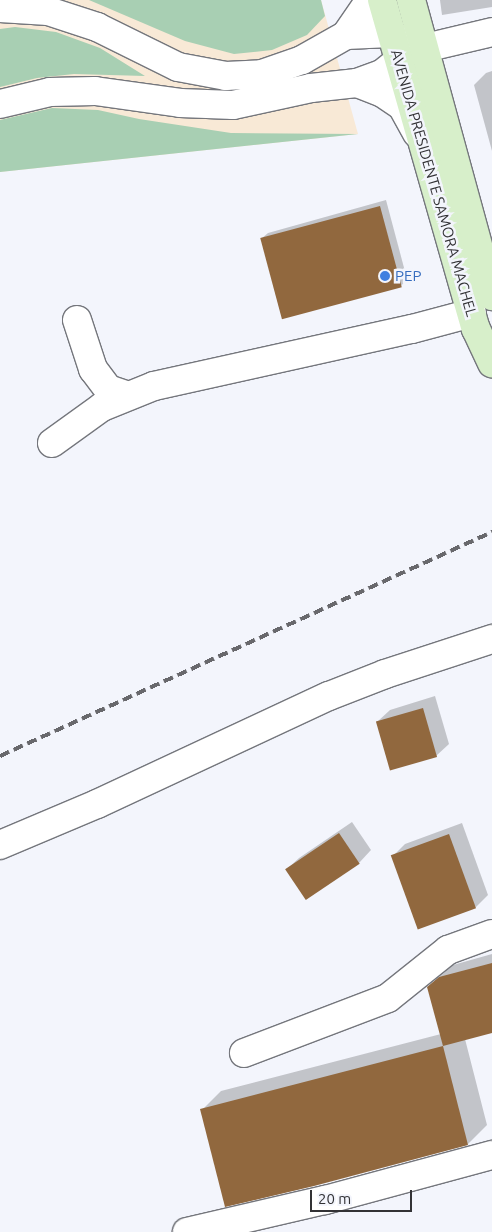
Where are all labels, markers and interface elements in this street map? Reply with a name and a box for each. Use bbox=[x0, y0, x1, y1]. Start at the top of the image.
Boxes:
street label: AVENIDA PRESIDENTE SAMORA MACHEL bbox=[387, 47, 481, 319]
place label: PEP bbox=[395, 267, 421, 285]
marker: PEP bbox=[379, 270, 391, 282]
scale bar bbox=[312, 1180, 414, 1212]
text: 20 m bbox=[318, 1190, 351, 1207]

